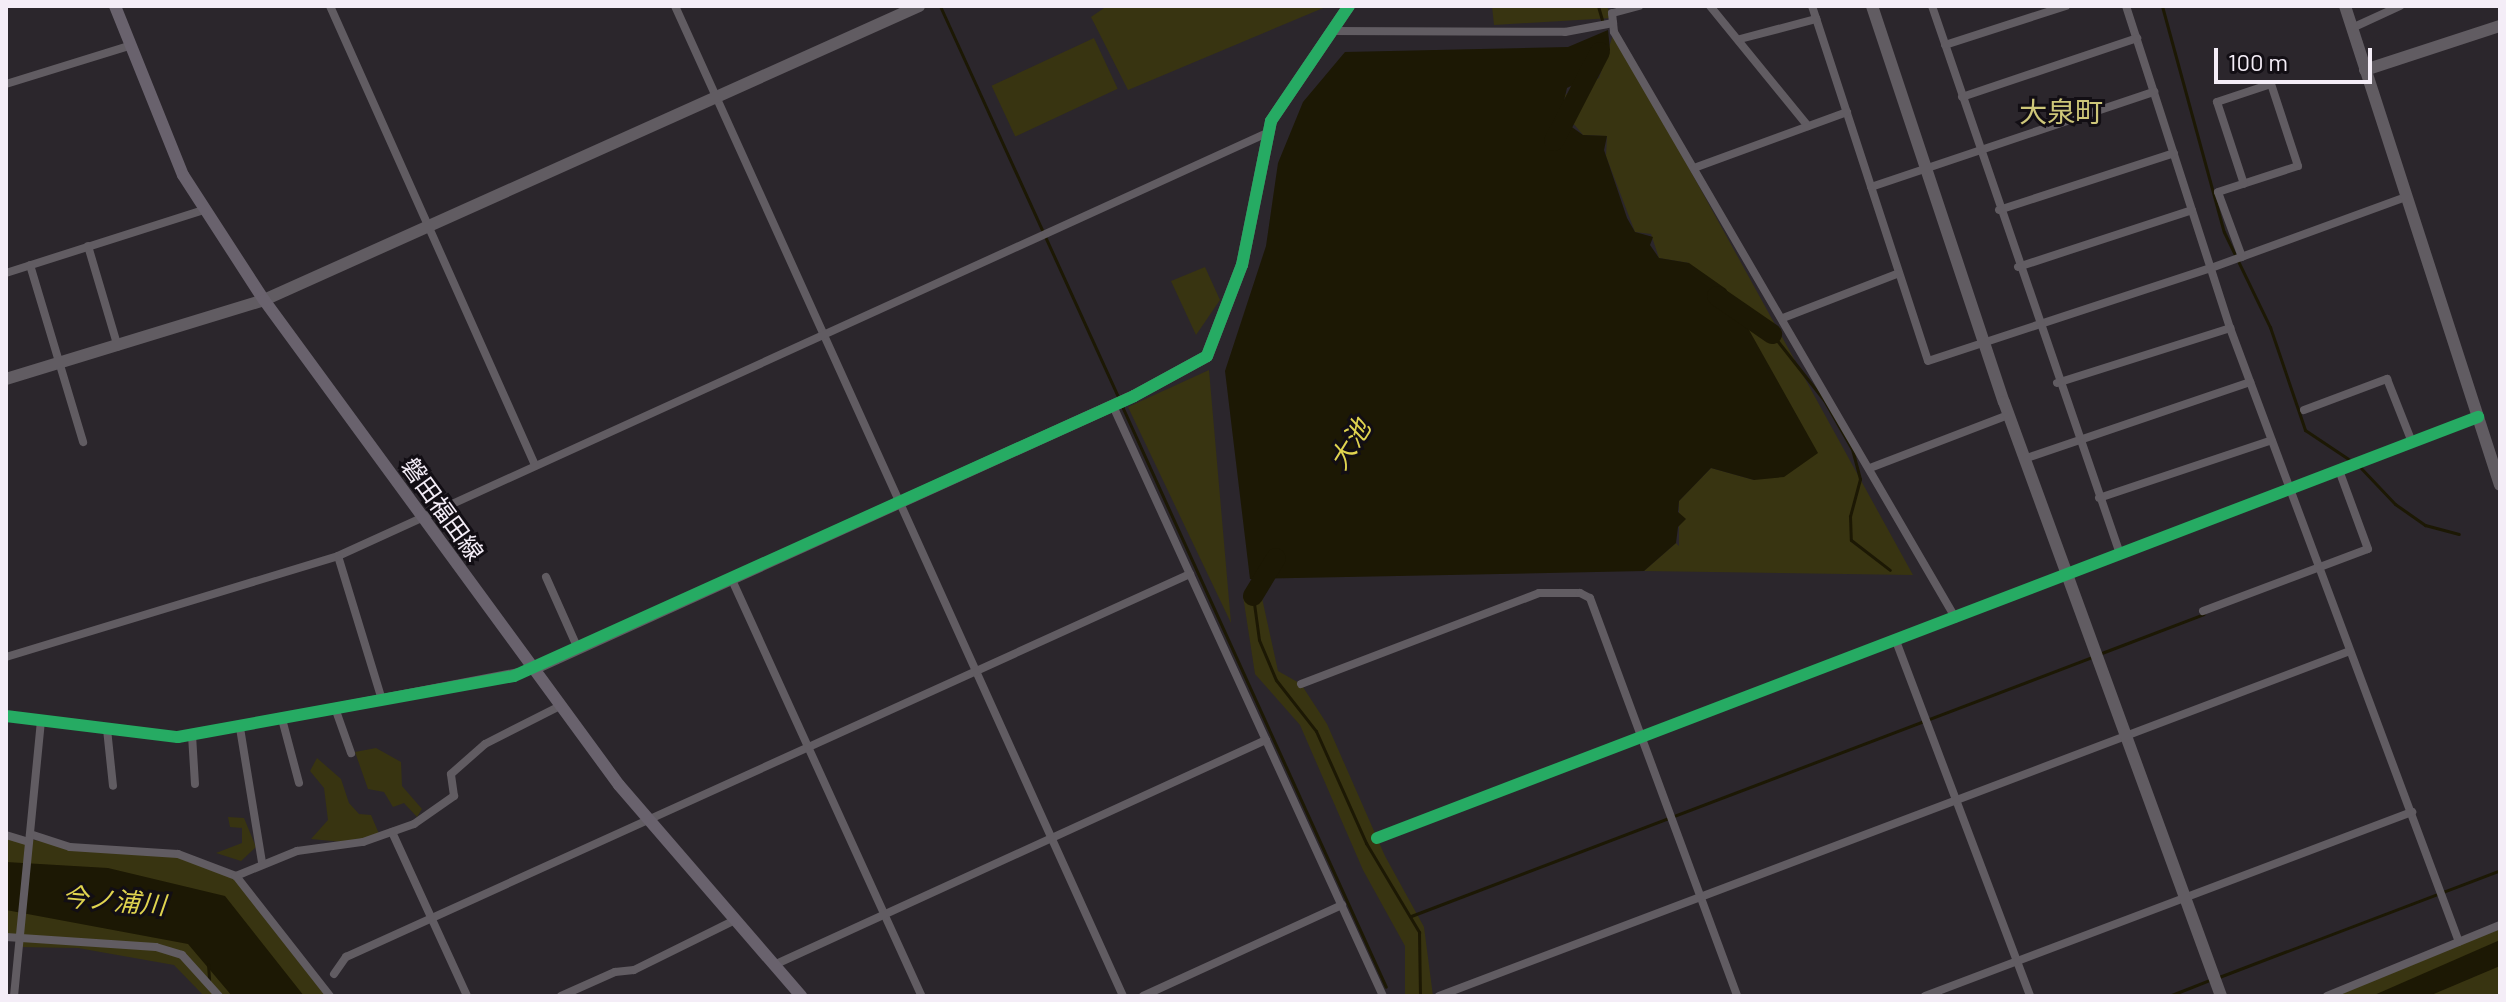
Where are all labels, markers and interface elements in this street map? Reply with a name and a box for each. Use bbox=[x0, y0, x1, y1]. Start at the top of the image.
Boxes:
scale bar bbox=[2218, 32, 2376, 82]
text: 100 m bbox=[2228, 47, 2288, 76]
district label: 大泉町 bbox=[2019, 94, 2103, 128]
water label: 大池 bbox=[1322, 414, 1376, 474]
street label: 磐田福田線 bbox=[396, 452, 490, 566]
water label: 今ノ浦川 bbox=[61, 880, 167, 920]

